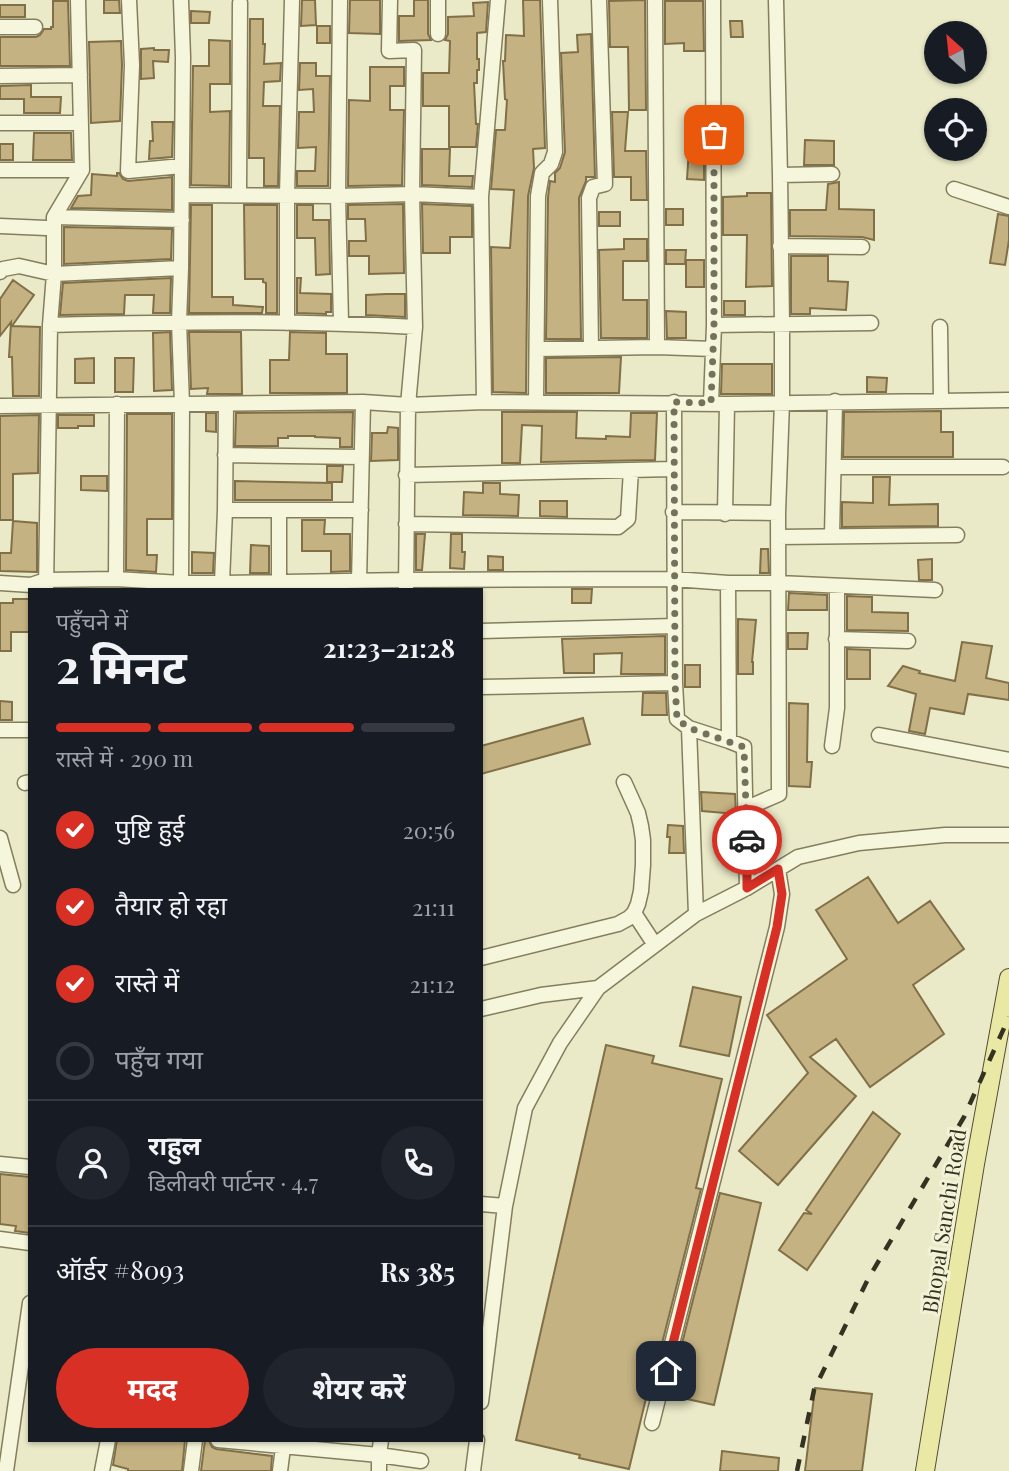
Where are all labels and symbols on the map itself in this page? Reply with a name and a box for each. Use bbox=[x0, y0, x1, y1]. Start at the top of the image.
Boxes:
north arrow bbox=[924, 21, 987, 84]
pin bbox=[684, 105, 744, 165]
courier bbox=[712, 805, 782, 875]
street label: Bhopal Sanchi Road bbox=[915, 1127, 971, 1315]
pin bbox=[636, 1341, 696, 1401]

